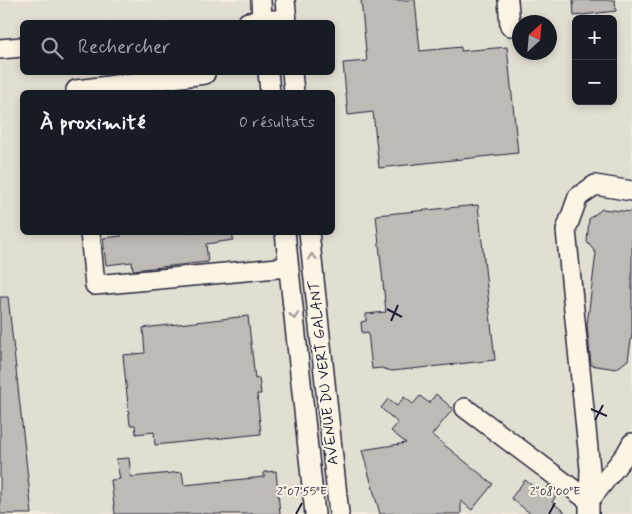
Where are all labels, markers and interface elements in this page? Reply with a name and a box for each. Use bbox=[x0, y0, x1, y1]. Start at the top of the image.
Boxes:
north arrow bbox=[512, 15, 557, 60]
map controls bbox=[572, 15, 617, 105]
button: + bbox=[572, 15, 617, 60]
search box bbox=[20, 20, 335, 75]
icon: search bbox=[38, 34, 66, 62]
text: Rechercher bbox=[78, 35, 170, 60]
button: − bbox=[572, 60, 617, 105]
text: À proximité bbox=[40, 109, 146, 137]
text: 0 résultats bbox=[239, 112, 315, 133]
one-way arrow bbox=[307, 252, 318, 260]
street label: AVENUE DU VERT GALANT bbox=[304, 279, 344, 466]
one-way arrow bbox=[288, 312, 299, 320]
text: 2°07'55"E bbox=[277, 484, 327, 500]
text: 2°08'00"E bbox=[530, 484, 580, 500]

